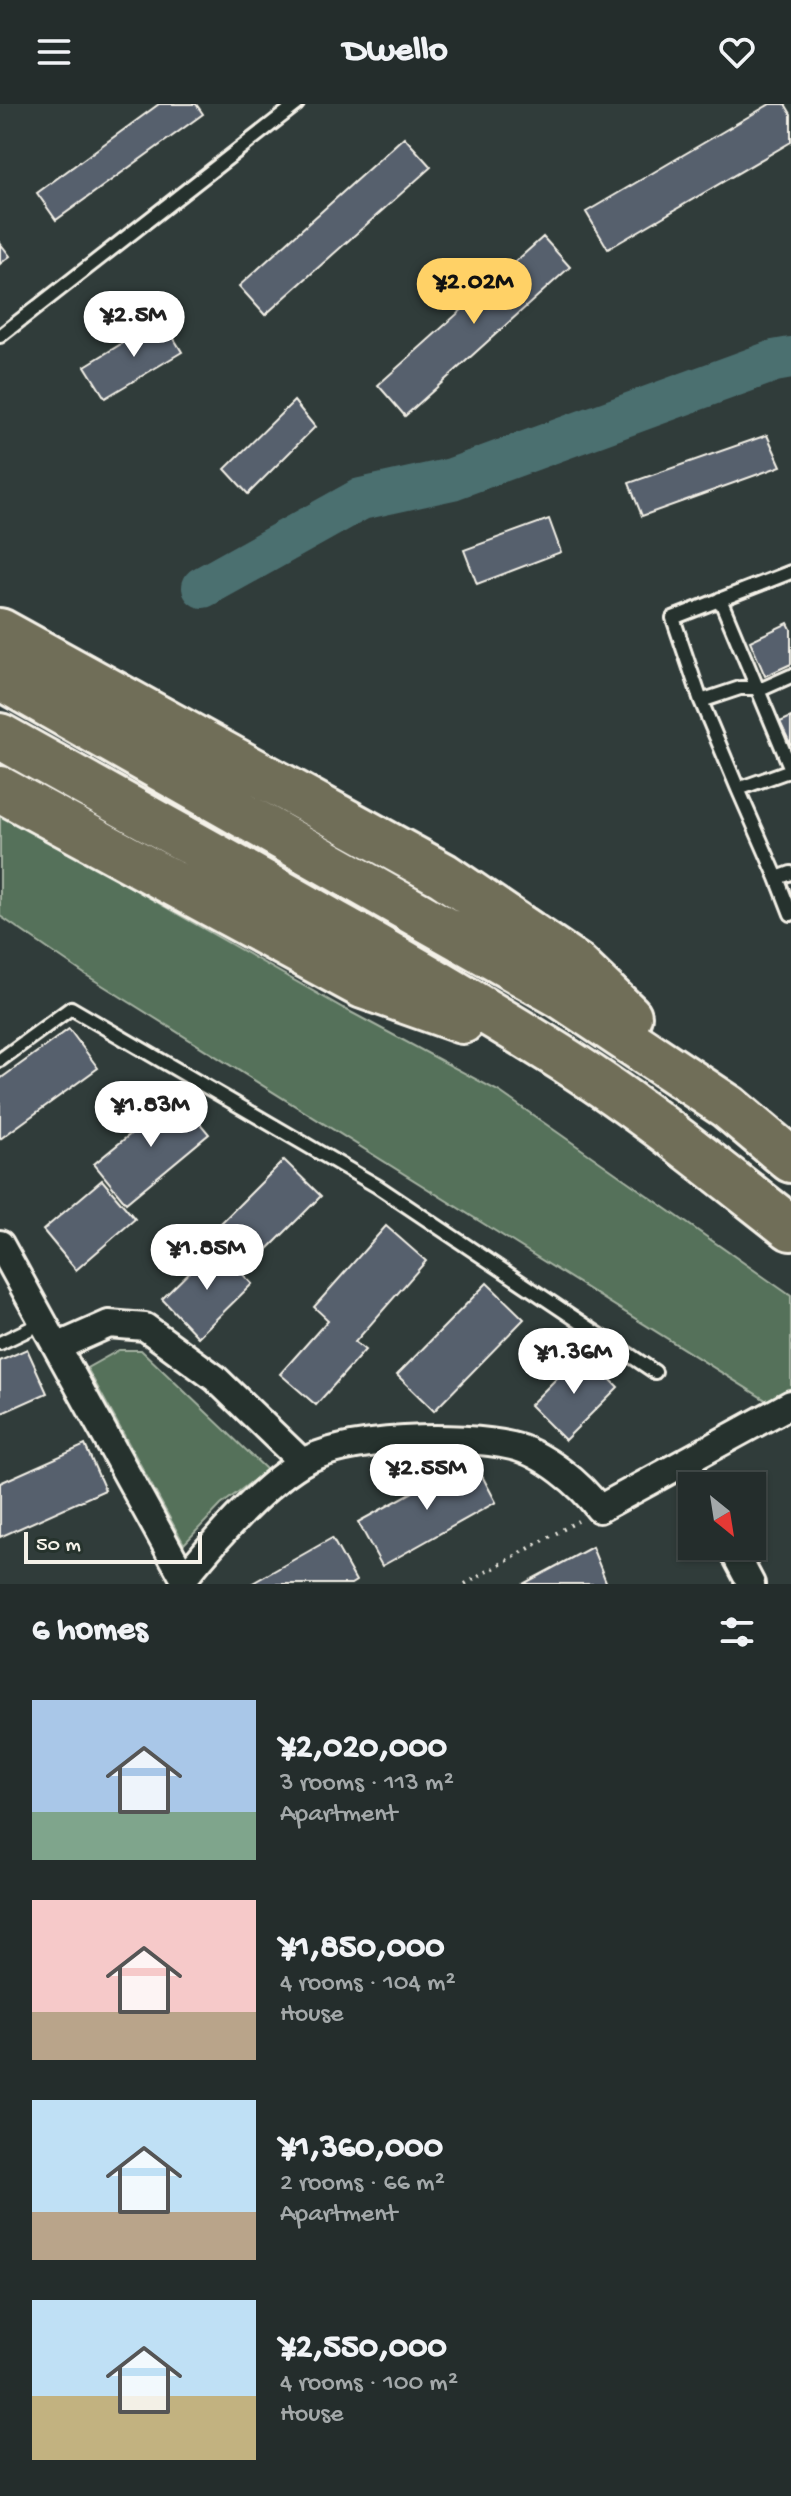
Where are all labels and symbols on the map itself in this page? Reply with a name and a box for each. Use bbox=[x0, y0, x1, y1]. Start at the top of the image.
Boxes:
pin: ¥2.02M bbox=[409, 258, 539, 326]
pin: ¥2.5M bbox=[78, 291, 190, 359]
pin: ¥1.83M bbox=[86, 1081, 216, 1149]
pin: ¥1.85M bbox=[142, 1224, 272, 1292]
pin: ¥1.36M bbox=[509, 1328, 639, 1396]
pin: ¥2.55M bbox=[362, 1444, 492, 1512]
north arrow bbox=[678, 1472, 766, 1560]
scale bar bbox=[24, 1528, 202, 1564]

